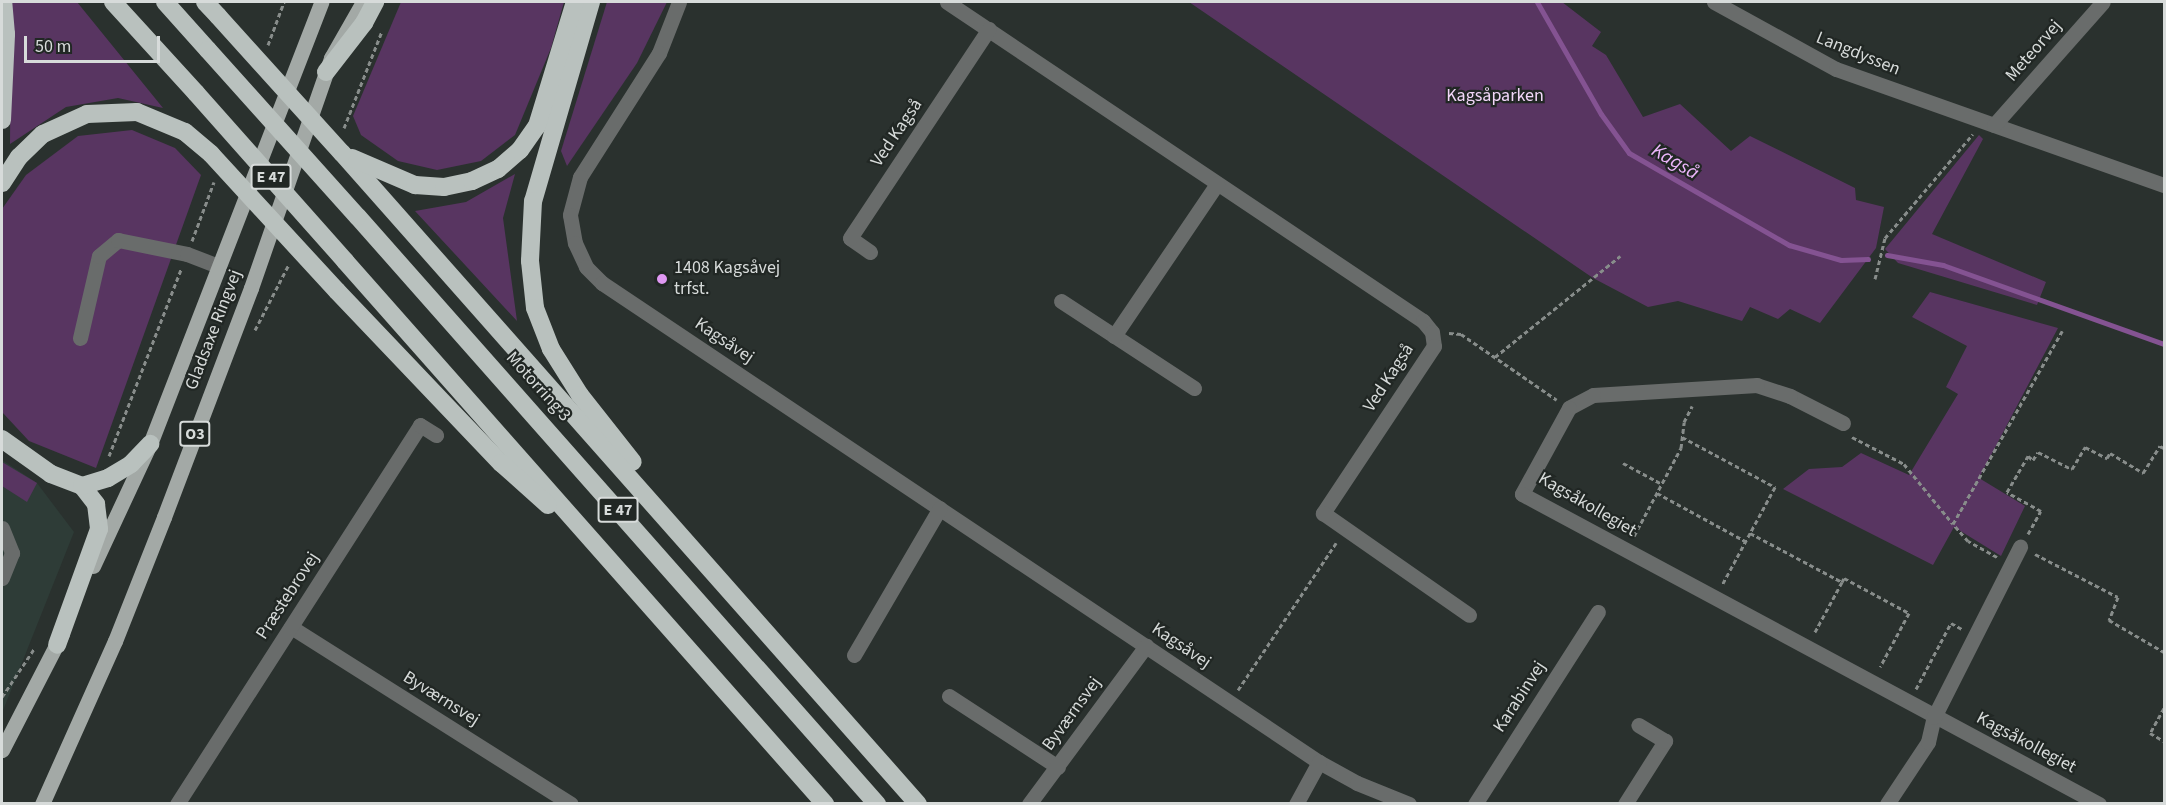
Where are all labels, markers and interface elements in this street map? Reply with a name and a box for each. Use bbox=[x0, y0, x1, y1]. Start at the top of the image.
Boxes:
street label: Meteorvej bbox=[2001, 16, 2067, 86]
scale bar bbox=[27, 24, 164, 62]
street label: Langdyssen bbox=[1813, 27, 1903, 81]
text: 50 m bbox=[35, 34, 71, 59]
park label: Kagsåparken bbox=[1446, 85, 1544, 107]
street label: Ved Kagså bbox=[867, 95, 927, 171]
water label: Kagså bbox=[1647, 139, 1703, 185]
road number: E 47 bbox=[250, 164, 292, 190]
place label: 1408 Kagsåvej trfst. bbox=[674, 258, 780, 300]
street label: Gladsaxe Ringvej bbox=[181, 267, 247, 393]
marker: 1408 Kagsåvej trfst. bbox=[655, 272, 669, 286]
street label: Kagsåvej bbox=[690, 313, 758, 369]
street label: Ved Kagså bbox=[1359, 340, 1419, 416]
street label: Motorring 3 bbox=[501, 348, 575, 426]
road number: O3 bbox=[178, 421, 212, 447]
street label: Kagsåkollegiet bbox=[1534, 468, 1640, 542]
road number: E 47 bbox=[597, 497, 639, 523]
street label: Præstebrovej bbox=[252, 548, 324, 644]
street label: Kagsåvej bbox=[1147, 618, 1215, 674]
street label: Karabinvej bbox=[1489, 657, 1551, 737]
street label: Byværnsvej bbox=[399, 667, 483, 731]
street label: Byværnsvej bbox=[1038, 673, 1106, 755]
street label: Kagsåkollegiet bbox=[1972, 708, 2080, 778]

